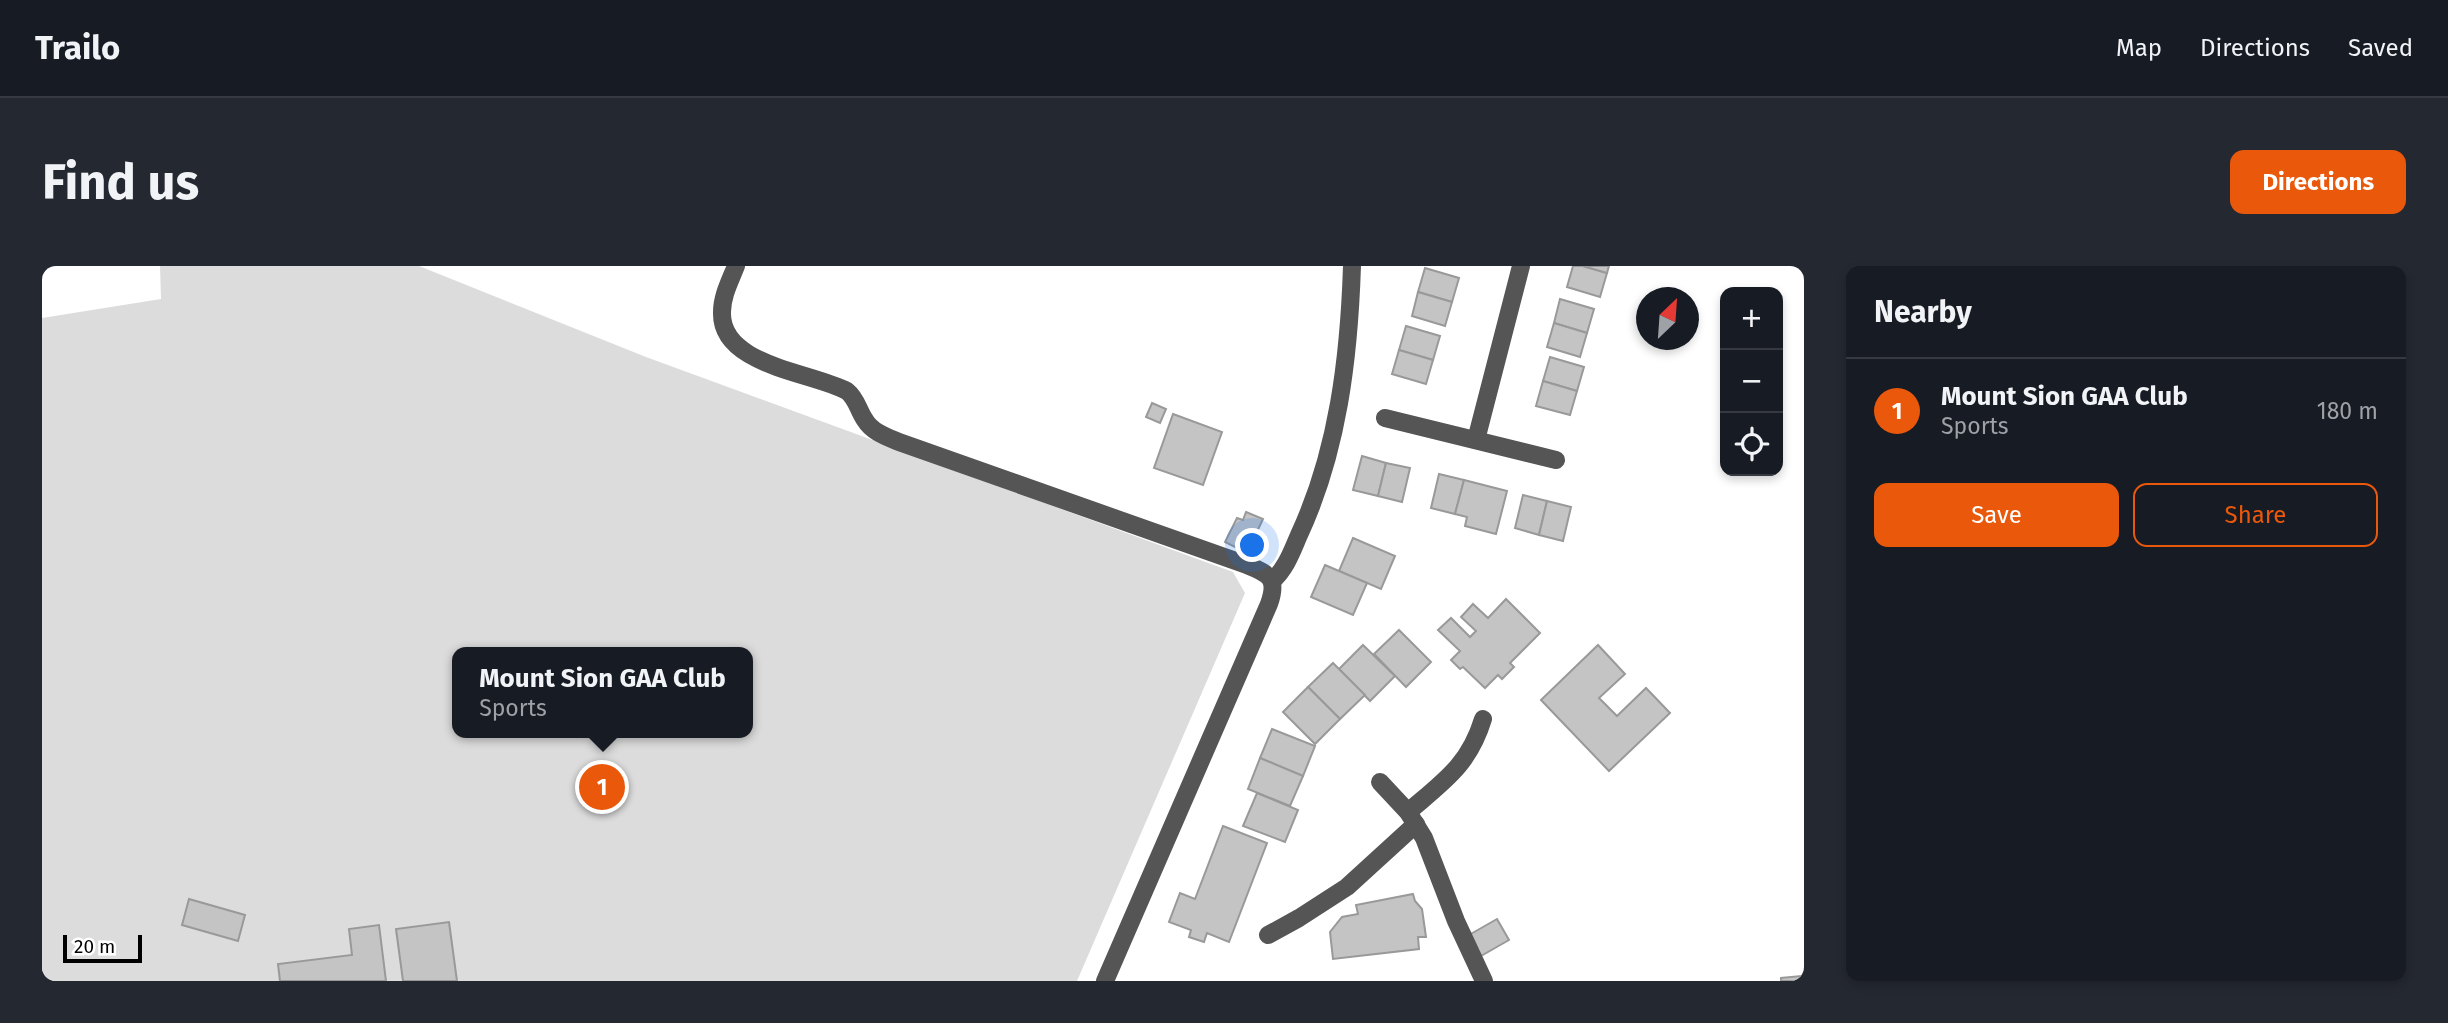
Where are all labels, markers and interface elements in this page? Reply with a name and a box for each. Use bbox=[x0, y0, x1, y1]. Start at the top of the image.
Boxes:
text: Trailo bbox=[35, 28, 120, 68]
text: Map bbox=[2116, 34, 2162, 62]
text: Directions bbox=[2200, 34, 2310, 62]
text: Saved bbox=[2348, 34, 2413, 62]
button: Directions bbox=[2230, 150, 2406, 214]
text: Find us bbox=[42, 153, 199, 212]
north arrow bbox=[1636, 287, 1699, 350]
map controls bbox=[1720, 287, 1783, 476]
button: + bbox=[1720, 287, 1783, 350]
text: Nearby bbox=[1874, 294, 1972, 330]
button: − bbox=[1720, 350, 1783, 413]
text: Mount Sion GAA Club bbox=[1941, 381, 2188, 412]
text: 1 bbox=[1892, 397, 1902, 425]
text: 180 m bbox=[2317, 397, 2378, 425]
text: Sports bbox=[1941, 412, 2009, 440]
button: locate bbox=[1720, 413, 1783, 476]
button: Save bbox=[1874, 483, 2119, 547]
button: Share bbox=[2133, 483, 2378, 547]
your location bbox=[1235, 528, 1269, 562]
popup bbox=[452, 647, 753, 738]
text: Mount Sion GAA Club bbox=[479, 663, 726, 694]
text: Sports bbox=[479, 694, 547, 722]
pin: 1 bbox=[579, 761, 625, 813]
scale bar bbox=[63, 932, 142, 964]
text: 20 m bbox=[74, 935, 115, 958]

